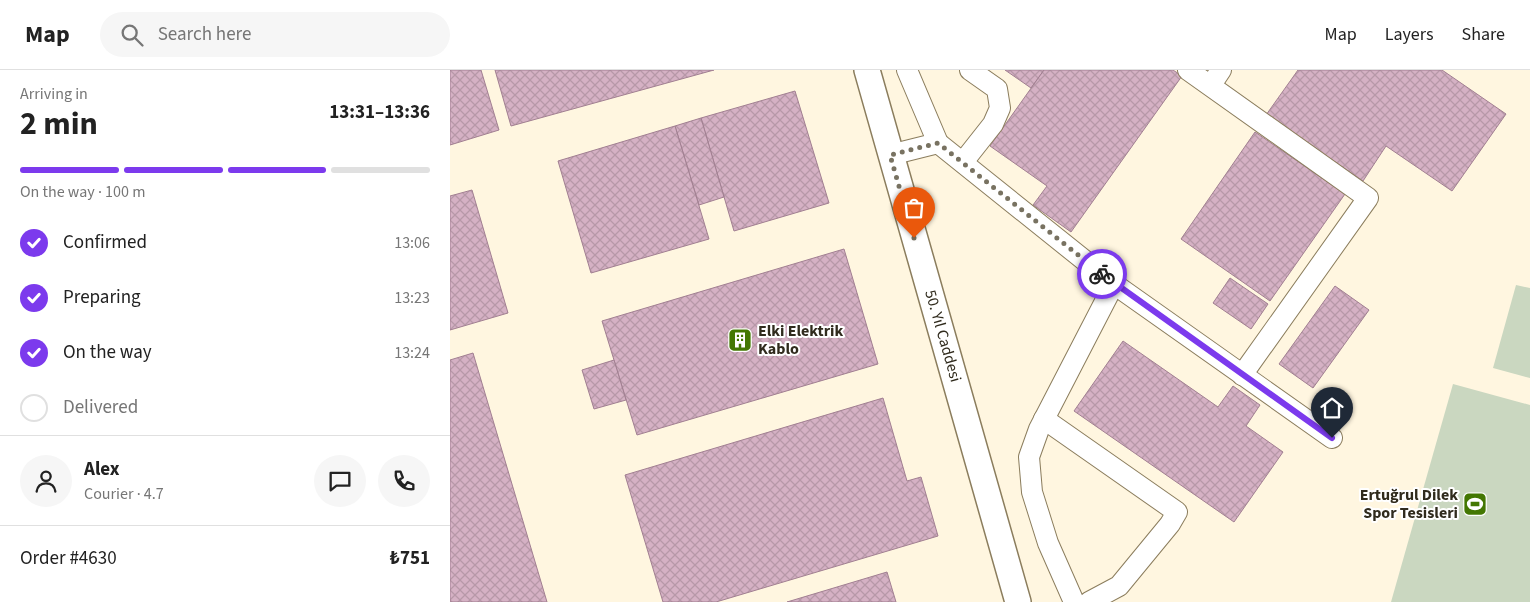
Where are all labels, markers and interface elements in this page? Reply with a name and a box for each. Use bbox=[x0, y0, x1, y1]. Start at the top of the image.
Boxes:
search box bbox=[100, 12, 450, 57]
text: Map bbox=[25, 17, 70, 52]
icon: search bbox=[118, 21, 146, 49]
text: Search here bbox=[158, 21, 251, 48]
text: Map bbox=[1325, 22, 1357, 47]
text: Layers bbox=[1385, 22, 1434, 47]
text: Share bbox=[1462, 22, 1505, 47]
text: Arriving in bbox=[20, 83, 88, 105]
text: 13:31–13:36 bbox=[329, 99, 430, 126]
text: 2 min bbox=[20, 101, 98, 147]
text: On the way · 100 m bbox=[20, 181, 145, 203]
pin bbox=[893, 187, 935, 238]
icon: bag bbox=[900, 194, 928, 222]
icon: check bbox=[20, 229, 48, 257]
text: Confirmed bbox=[63, 229, 147, 256]
text: 13:06 bbox=[394, 232, 430, 254]
courier bbox=[1077, 249, 1127, 299]
icon: bike bbox=[1088, 260, 1116, 288]
icon: check bbox=[20, 284, 48, 312]
text: Preparing bbox=[63, 284, 141, 311]
text: 13:23 bbox=[394, 287, 430, 309]
street label: 50. Yıl Caddesi bbox=[919, 287, 967, 385]
place label: Elki Elektrik Kablo bbox=[758, 320, 843, 360]
building icon: Elki Elektrik Kablo bbox=[727, 327, 753, 353]
icon: check bbox=[20, 339, 48, 367]
text: On the way bbox=[63, 339, 152, 366]
text: 13:24 bbox=[394, 342, 430, 364]
pin bbox=[1311, 387, 1353, 438]
text: Delivered bbox=[63, 394, 138, 421]
icon: home bbox=[1318, 394, 1346, 422]
button: person bbox=[20, 455, 72, 507]
button: chat bbox=[314, 455, 366, 507]
button: phone bbox=[378, 455, 430, 507]
text: Alex bbox=[84, 456, 120, 483]
text: Courier · 4.7 bbox=[84, 483, 164, 505]
place label: Ertuğrul Dilek Spor Tesisleri bbox=[1360, 484, 1458, 524]
sports icon: Ertuğrul Dilek Spor Tesisleri bbox=[1462, 491, 1488, 517]
text: Order #4630 bbox=[20, 545, 117, 572]
text: ₺751 bbox=[390, 545, 430, 572]

